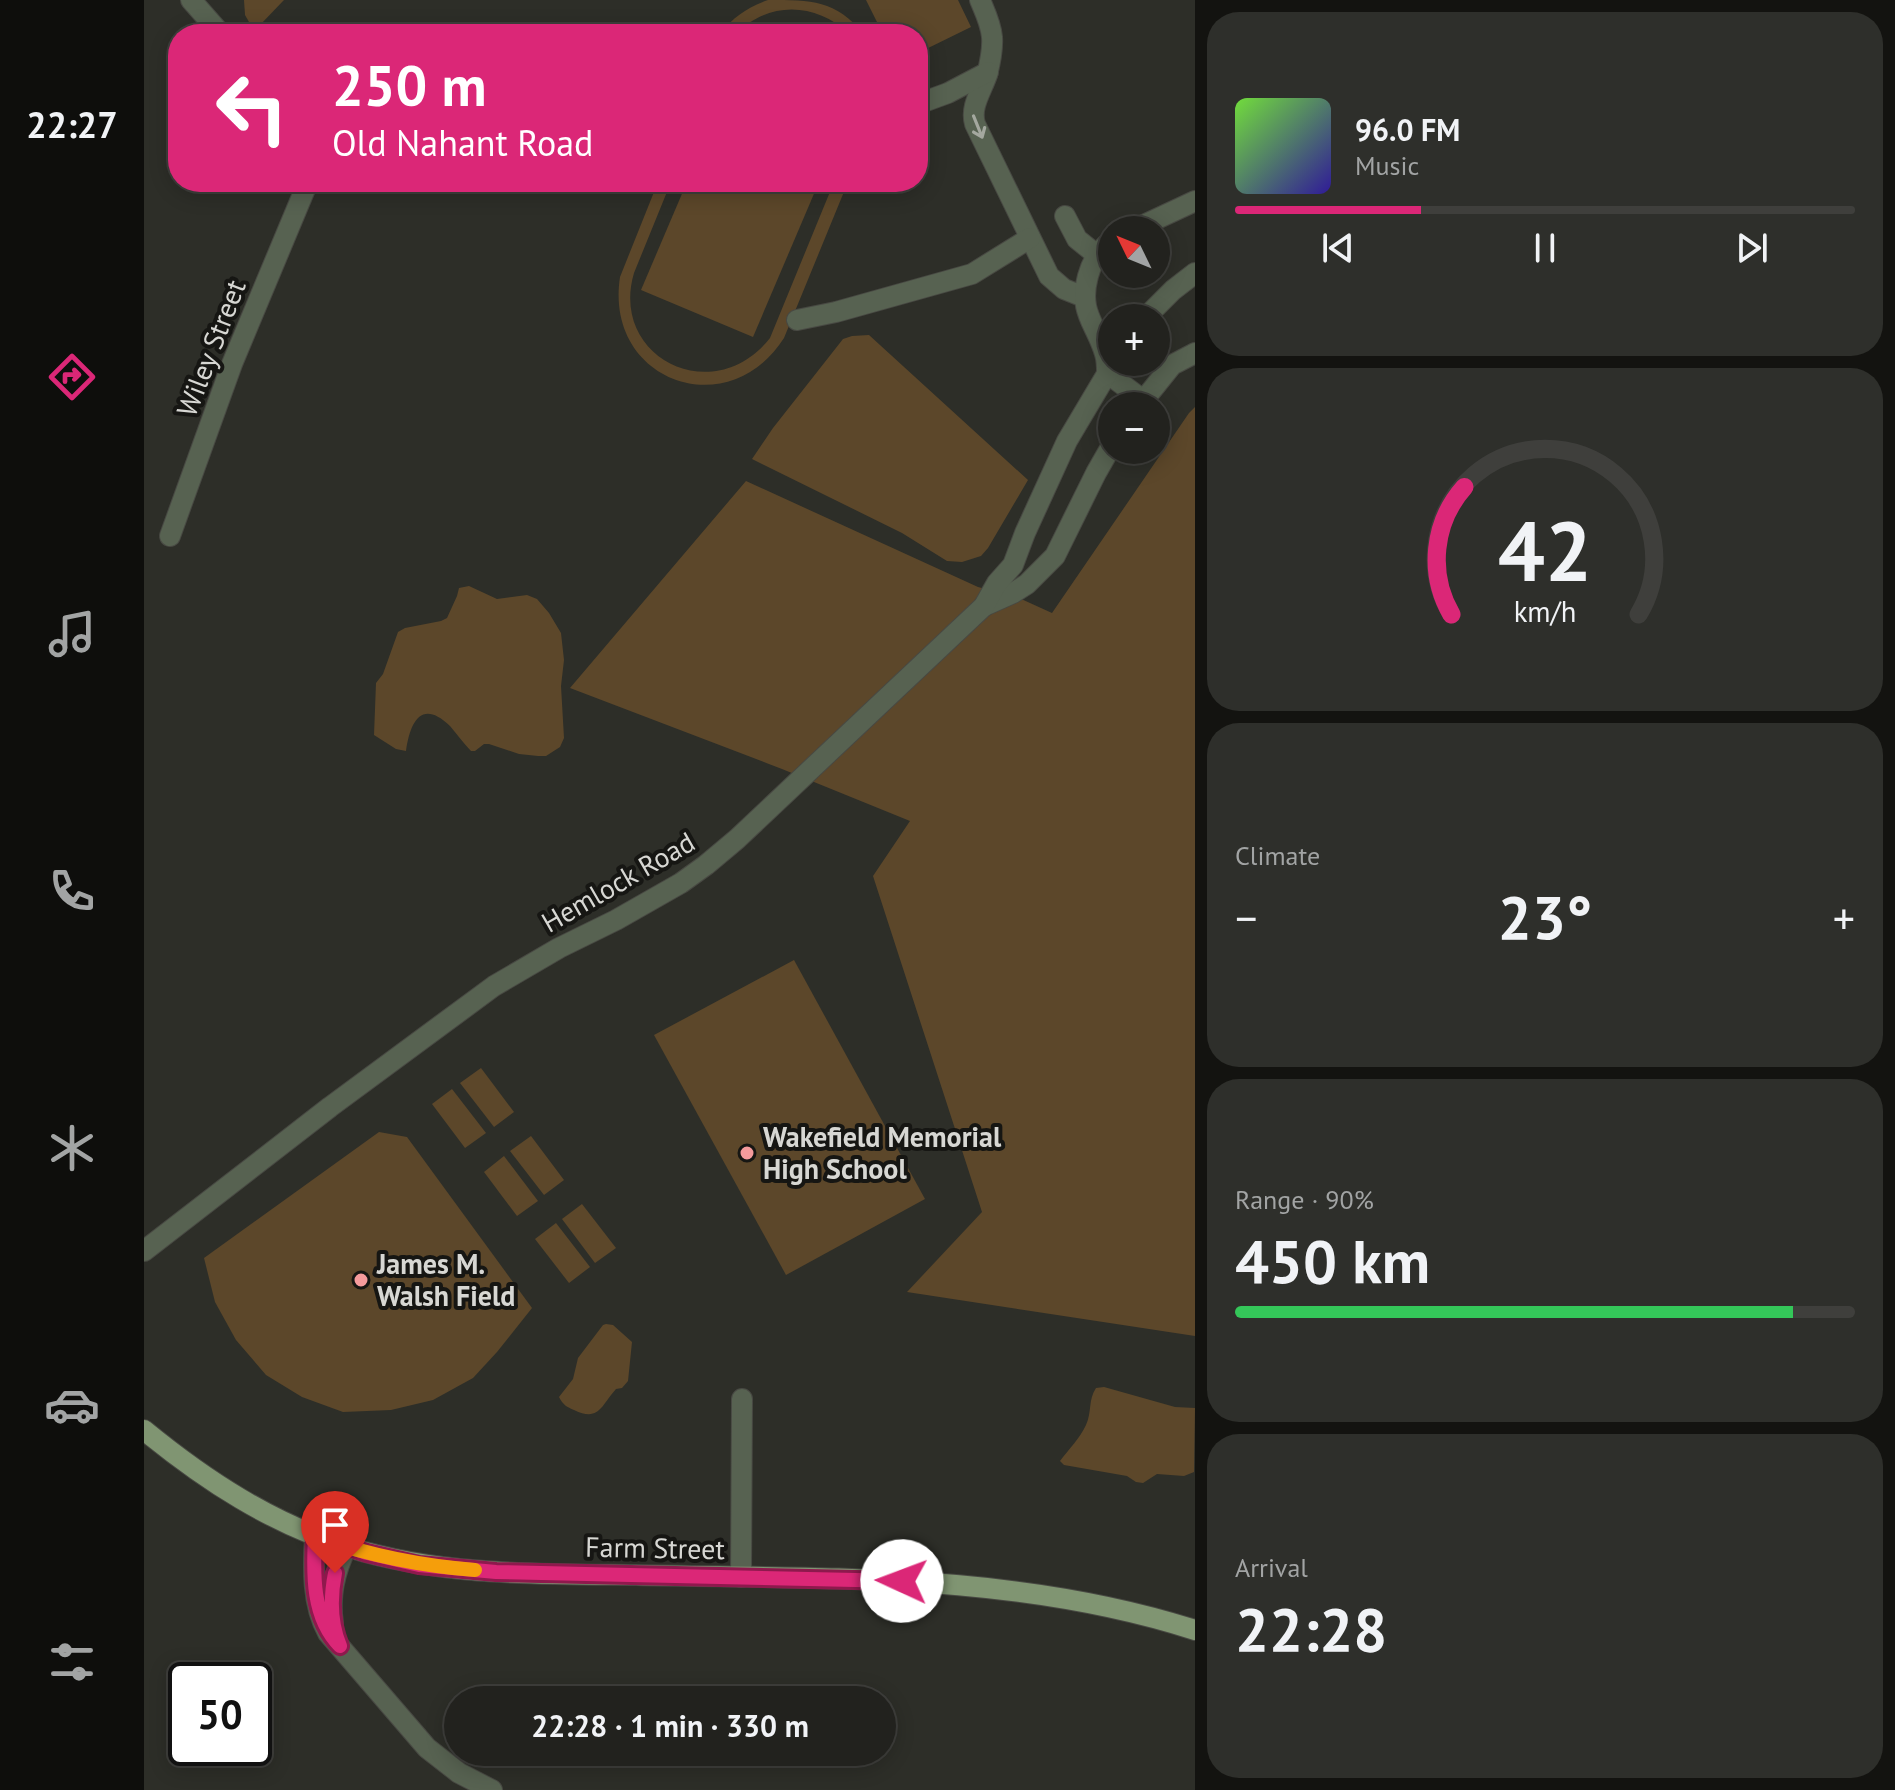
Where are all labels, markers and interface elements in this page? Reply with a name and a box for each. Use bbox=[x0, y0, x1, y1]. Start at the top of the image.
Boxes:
text: 250 m bbox=[332, 49, 487, 121]
icon: left bbox=[200, 56, 304, 160]
text: 22:27 bbox=[26, 101, 118, 148]
text: 96.0 FM bbox=[1355, 110, 1460, 149]
one-way arrow bbox=[972, 114, 986, 139]
text: Old Nahant Road bbox=[332, 119, 593, 166]
text: Music bbox=[1355, 149, 1419, 182]
north arrow bbox=[1098, 216, 1170, 288]
map controls bbox=[1098, 216, 1170, 464]
icon: previous bbox=[1316, 226, 1360, 270]
icon: pause bbox=[1523, 226, 1567, 270]
icon: next bbox=[1730, 226, 1774, 270]
street label: Wiley Street bbox=[168, 274, 254, 421]
button: + bbox=[1098, 304, 1170, 376]
icon: directions bbox=[44, 349, 100, 405]
button: − bbox=[1098, 392, 1170, 464]
text: 42 bbox=[1498, 496, 1592, 604]
text: km/h bbox=[1514, 594, 1576, 631]
icon: music bbox=[44, 606, 100, 662]
street label: Hemlock Road bbox=[534, 823, 701, 940]
text: Climate bbox=[1235, 839, 1320, 872]
icon: phone bbox=[44, 863, 100, 919]
text: 23° bbox=[1498, 878, 1592, 956]
text: − bbox=[1235, 889, 1257, 946]
text: + bbox=[1833, 889, 1855, 946]
place label: Wakefield Memorial High School bbox=[763, 1118, 1002, 1187]
icon: climate bbox=[44, 1120, 100, 1176]
marker: Wakefield Memorial High School bbox=[738, 1144, 756, 1162]
text: Range · 90% bbox=[1235, 1183, 1374, 1216]
text: 450 km bbox=[1235, 1222, 1430, 1300]
place label: James M. Walsh Field bbox=[376, 1245, 515, 1314]
marker: James M. Walsh Field bbox=[352, 1271, 370, 1289]
icon: car bbox=[44, 1377, 100, 1433]
pin bbox=[301, 1491, 369, 1573]
icon: arrive bbox=[313, 1503, 357, 1547]
street label: Farm Street bbox=[585, 1528, 726, 1567]
position arrow bbox=[860, 1539, 944, 1623]
text: Arrival bbox=[1235, 1551, 1308, 1584]
text: 22:28 bbox=[1235, 1590, 1387, 1668]
icon: filters bbox=[44, 1634, 100, 1690]
speed limit sign: 50 bbox=[168, 1662, 272, 1766]
text: 22:28 · 1 min · 330 m bbox=[531, 1706, 809, 1745]

